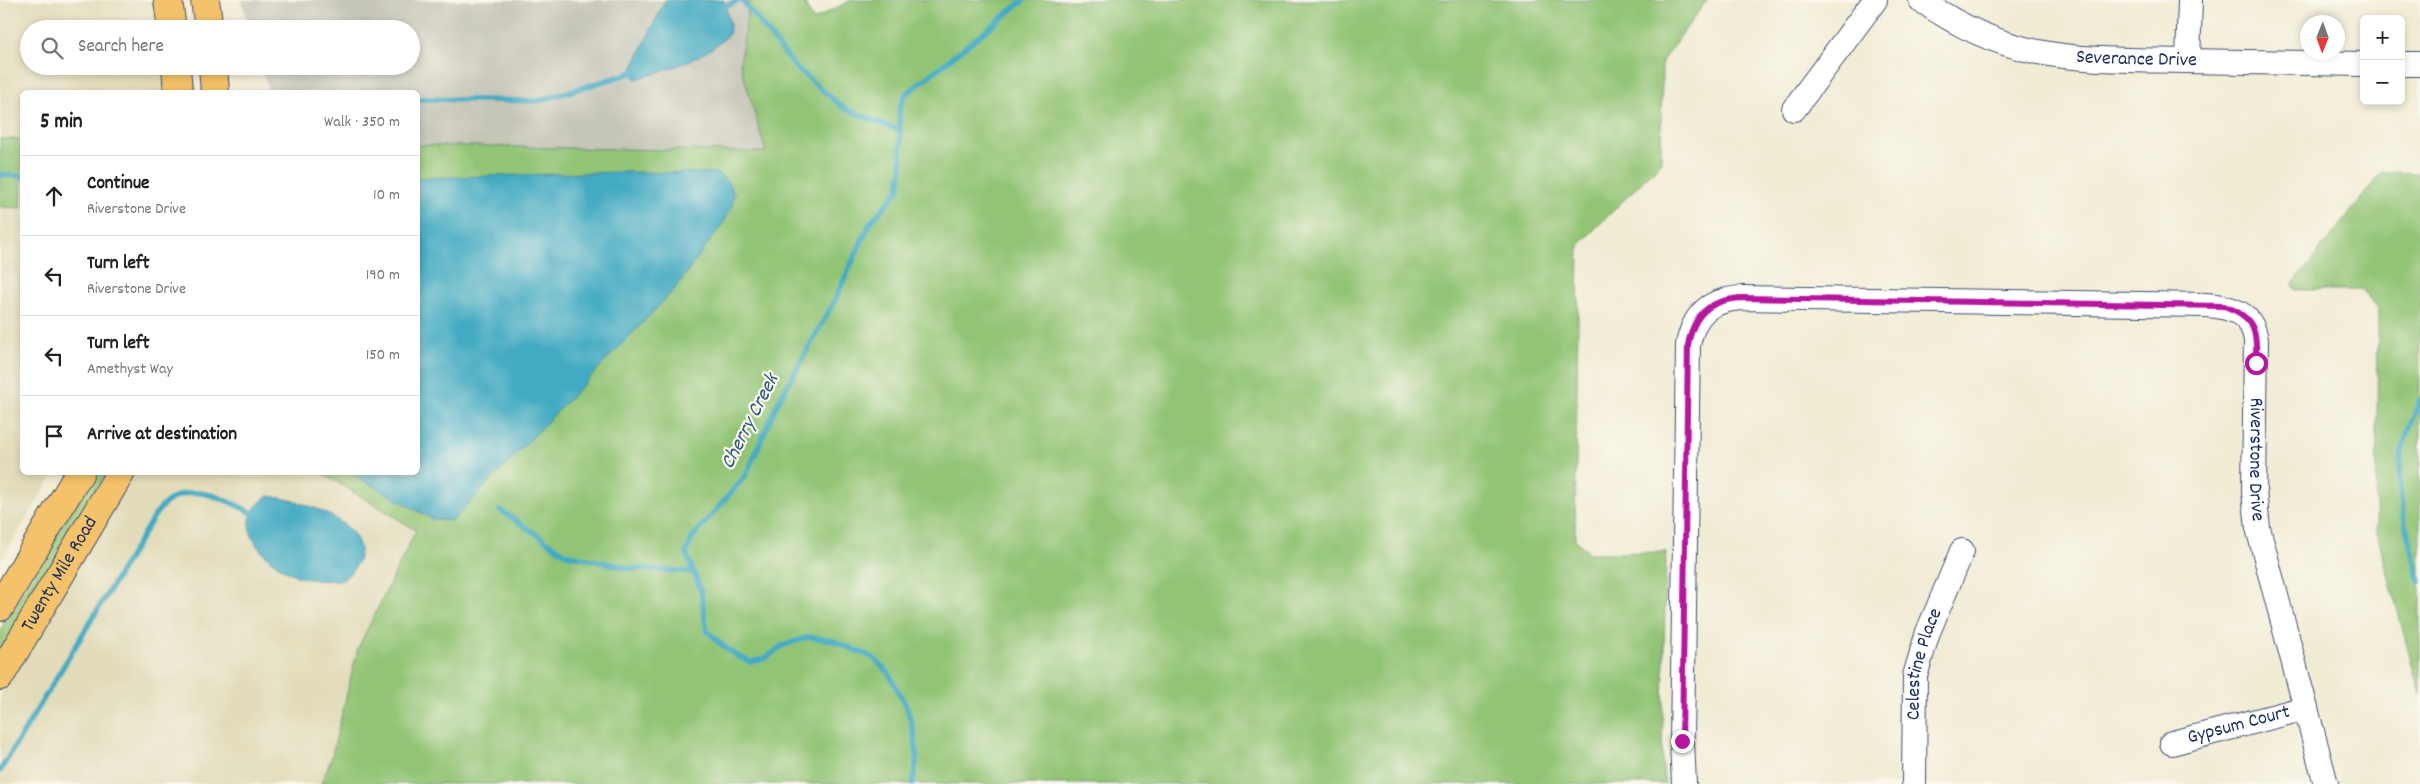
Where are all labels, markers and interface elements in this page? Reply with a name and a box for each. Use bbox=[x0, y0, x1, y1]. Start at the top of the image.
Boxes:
north arrow bbox=[2300, 15, 2345, 60]
map controls bbox=[2360, 15, 2405, 105]
button: + bbox=[2360, 15, 2405, 60]
search box bbox=[20, 20, 420, 75]
icon: search bbox=[38, 34, 66, 62]
text: Search here bbox=[78, 34, 164, 61]
street label: Severance Drive bbox=[2075, 43, 2197, 75]
button: − bbox=[2360, 60, 2405, 105]
text: 5 min bbox=[40, 108, 83, 138]
text: Walk · 350 m bbox=[324, 111, 400, 134]
text: Continue bbox=[87, 171, 149, 198]
icon: ahead bbox=[40, 182, 68, 210]
text: 10 m bbox=[373, 184, 400, 207]
text: Riverstone Drive bbox=[87, 198, 186, 221]
text: Turn left bbox=[87, 251, 150, 278]
icon: left bbox=[40, 262, 68, 290]
text: 190 m bbox=[366, 264, 400, 287]
text: Riverstone Drive bbox=[87, 278, 186, 301]
text: Turn left bbox=[87, 331, 150, 358]
icon: left bbox=[40, 342, 68, 370]
text: 150 m bbox=[366, 344, 400, 367]
route start bbox=[2245, 352, 2268, 375]
text: Amethyst Way bbox=[87, 358, 173, 381]
water label: Cherry Creek bbox=[714, 367, 789, 475]
street label: Riverstone Drive bbox=[2240, 397, 2271, 523]
icon: arrive bbox=[40, 422, 68, 450]
text: Arrive at destination bbox=[87, 422, 237, 449]
street label: Twenty Mile Road bbox=[15, 511, 105, 638]
street label: Celestine Place bbox=[1901, 604, 1950, 720]
street label: Gypsum Court bbox=[2184, 699, 2293, 752]
route end bbox=[1671, 730, 1694, 753]

